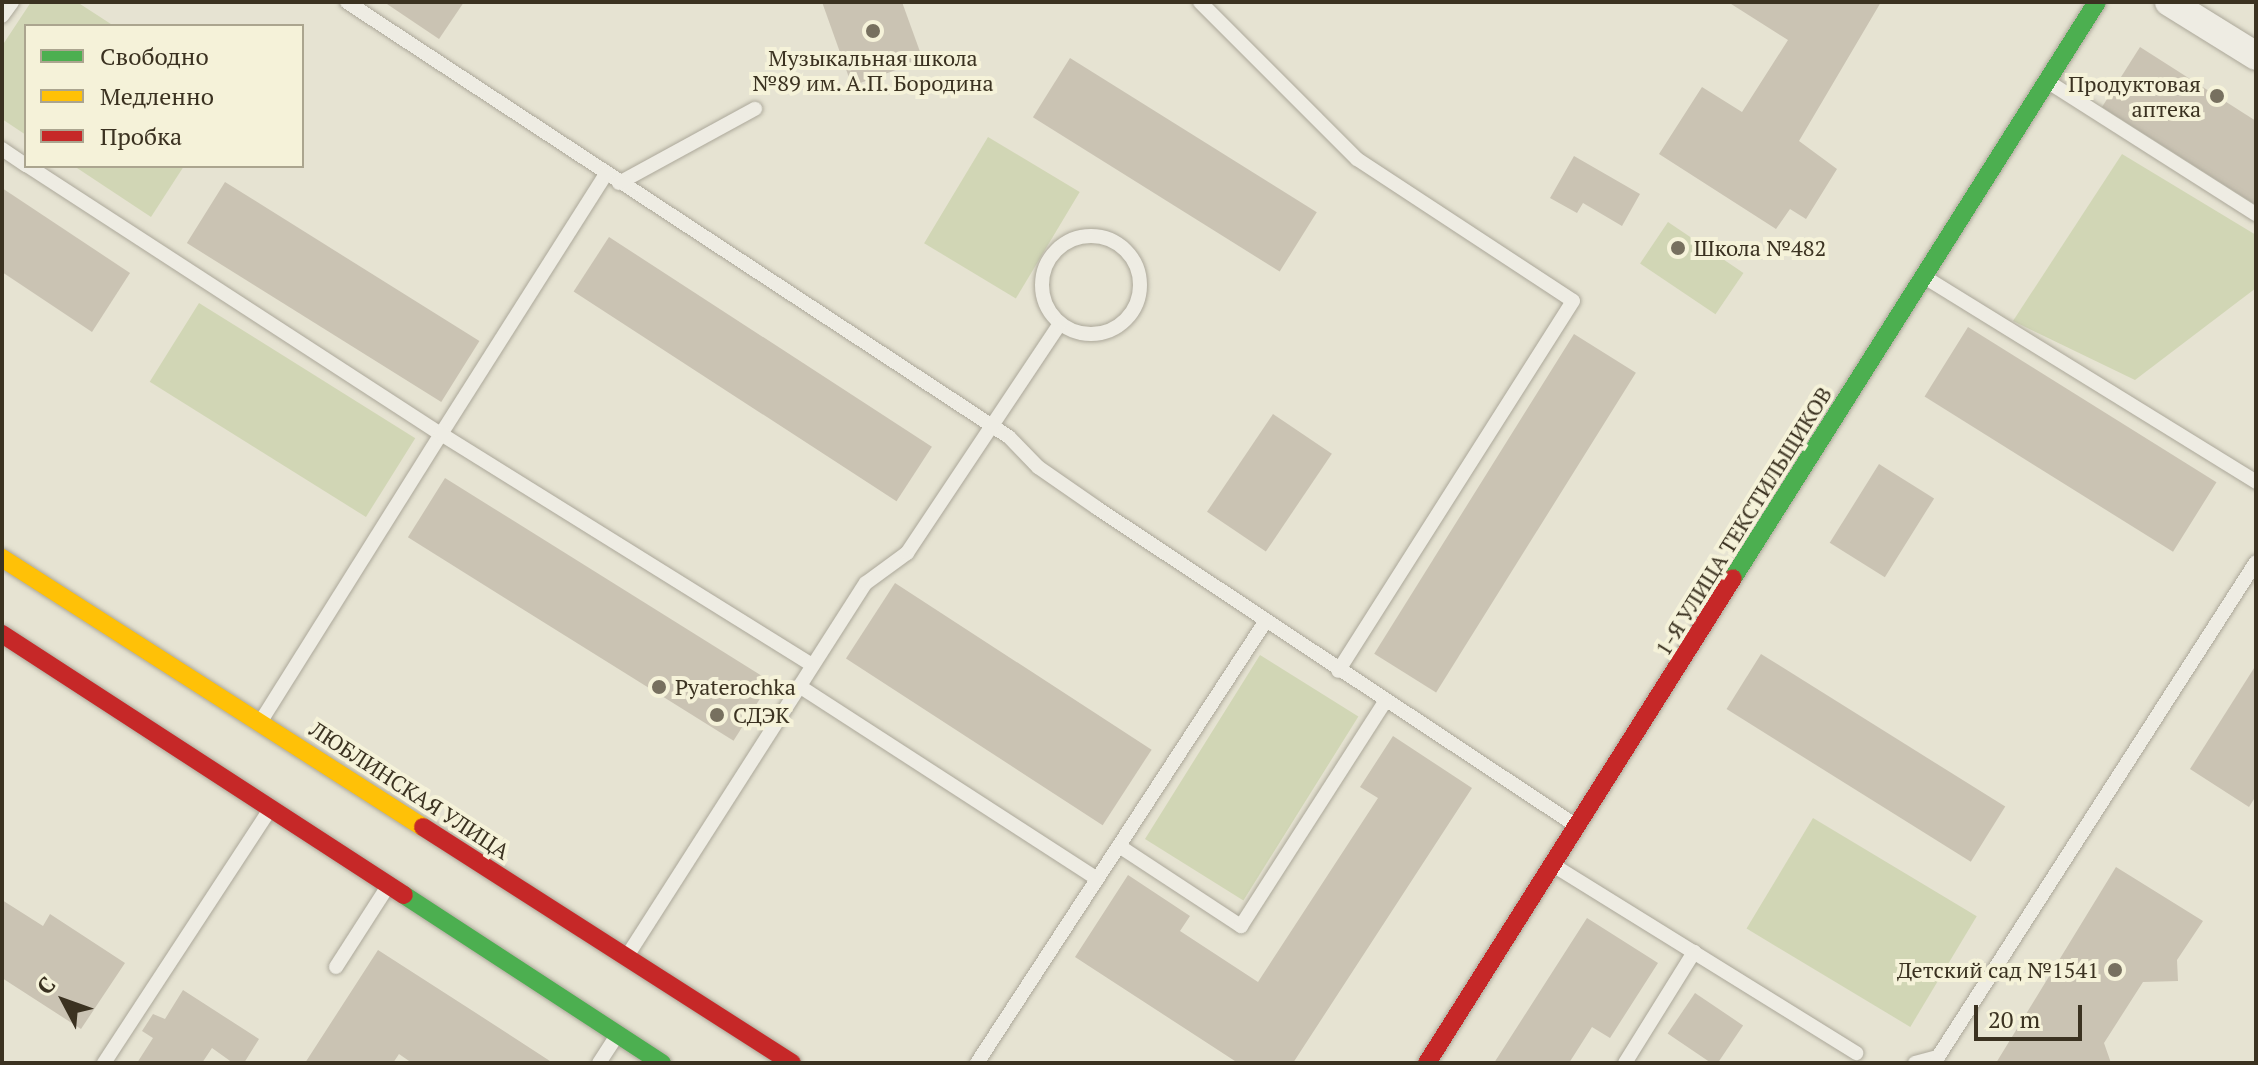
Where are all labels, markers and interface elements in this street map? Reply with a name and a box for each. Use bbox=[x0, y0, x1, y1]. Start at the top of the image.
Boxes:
marker: Музыкальная школа №89 им. А.П. Бородина bbox=[864, 22, 882, 40]
legend bbox=[24, 24, 304, 168]
text: Свободно bbox=[100, 40, 209, 72]
place label: Музыкальная школа №89 им. А.П. Бородина bbox=[751, 44, 995, 96]
place label: Продуктовая аптека bbox=[2068, 70, 2201, 122]
text: Медленно bbox=[100, 80, 214, 112]
marker: Продуктовая аптека bbox=[2208, 87, 2226, 105]
text: Пробка bbox=[100, 120, 182, 152]
place label: Школа №482 bbox=[1694, 235, 1826, 261]
marker: Школа №482 bbox=[1669, 239, 1687, 257]
street label: 1-Я УЛИЦА ТЕКСТИЛЬЩИКОВ bbox=[1649, 381, 1837, 661]
place label: Pyaterochka bbox=[675, 674, 796, 700]
marker: Pyaterochka bbox=[650, 678, 668, 696]
place label: СДЭК bbox=[733, 702, 790, 728]
marker: СДЭК bbox=[708, 706, 726, 724]
street label: ЛЮБЛИНСКАЯ УЛИЦА bbox=[305, 715, 515, 865]
place label: Детский сад №1541 bbox=[1897, 957, 2099, 983]
north arrow bbox=[24, 961, 104, 1041]
marker: Детский сад №1541 bbox=[2106, 961, 2124, 979]
text: С bbox=[30, 970, 61, 1000]
scale bar bbox=[1978, 989, 2086, 1039]
text: 20 m bbox=[1988, 1003, 2040, 1035]

